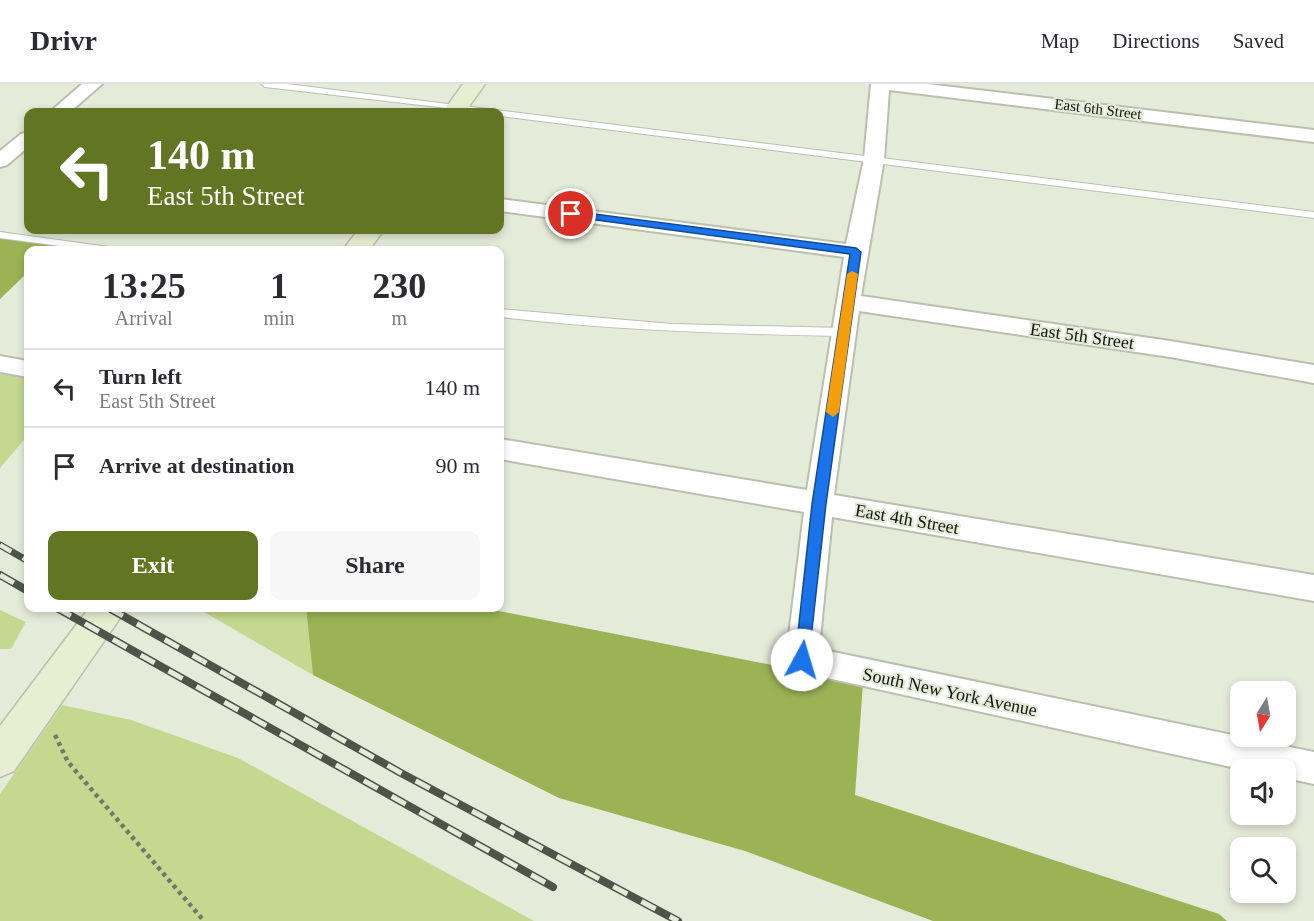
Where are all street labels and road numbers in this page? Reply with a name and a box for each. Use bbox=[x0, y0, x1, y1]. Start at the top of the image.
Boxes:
street label: East 6th Street bbox=[1054, 96, 1143, 122]
street label: East 5th Street bbox=[1029, 319, 1135, 353]
street label: East 4th Street bbox=[854, 500, 960, 538]
street label: South New York Avenue bbox=[861, 664, 1039, 720]

